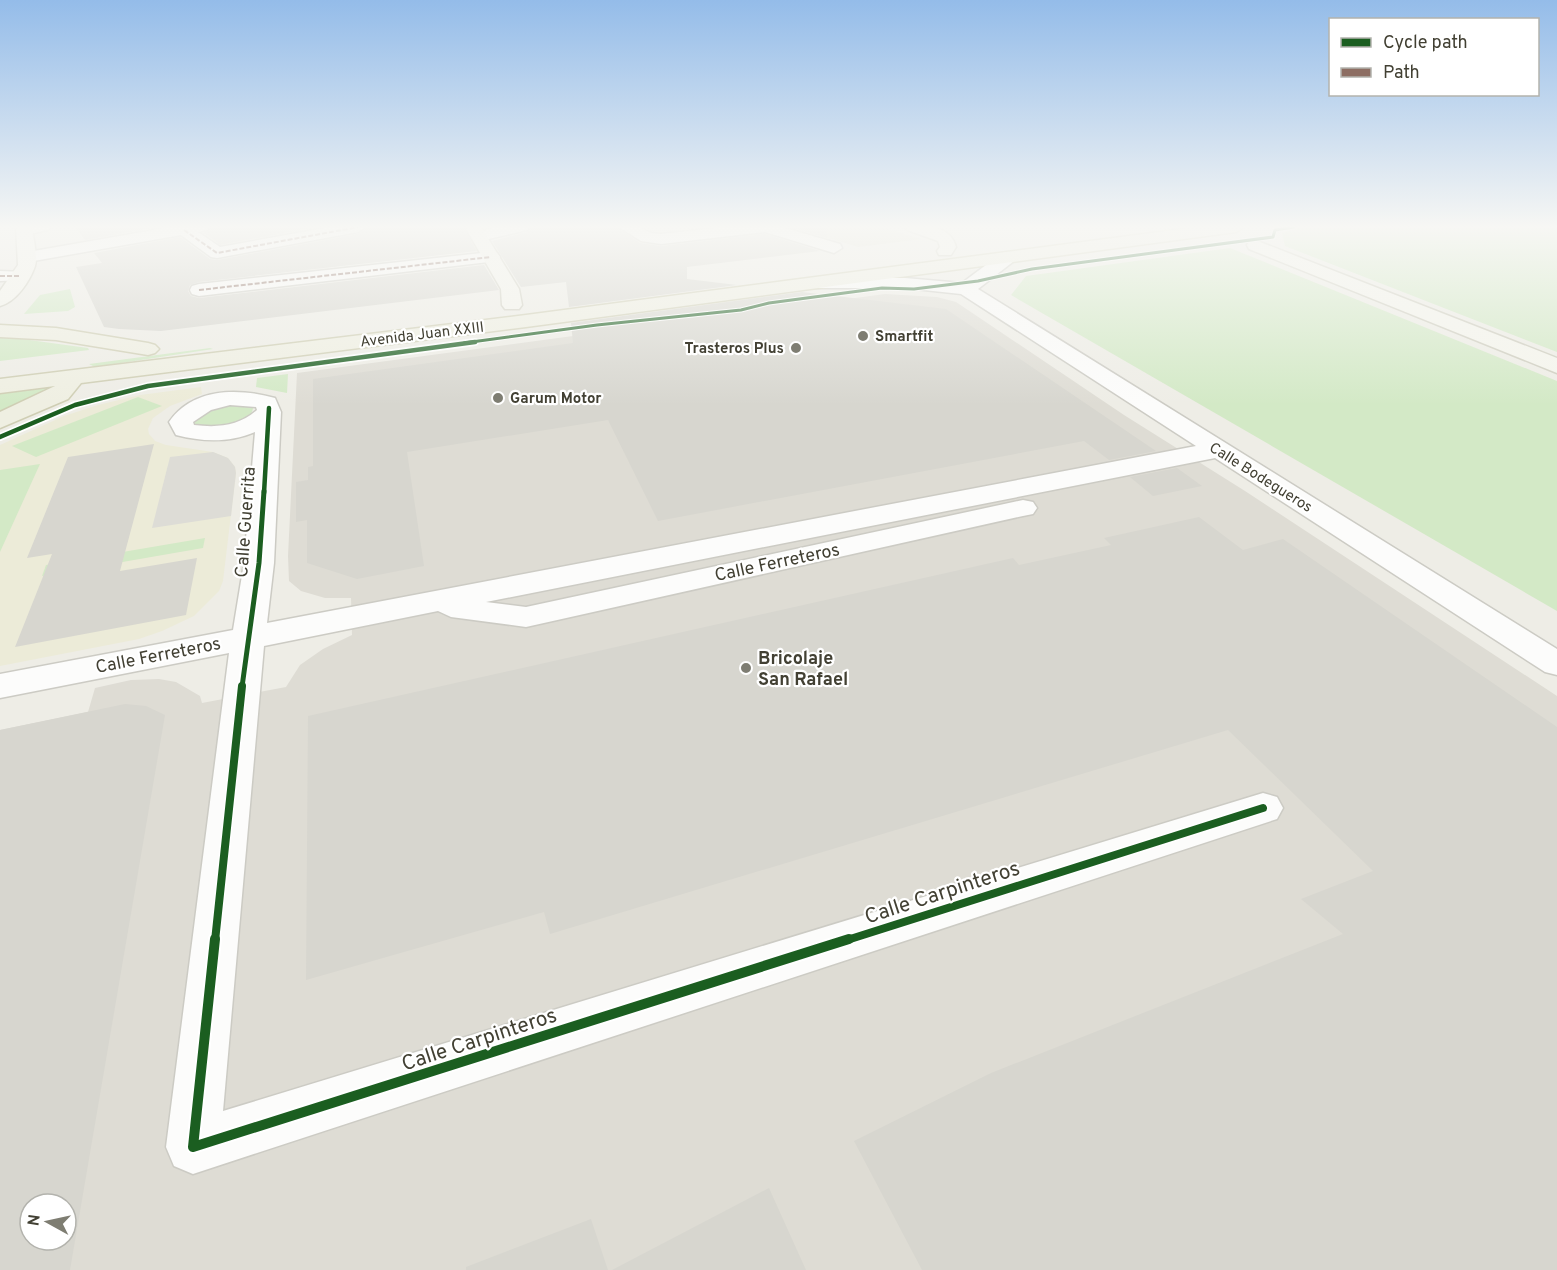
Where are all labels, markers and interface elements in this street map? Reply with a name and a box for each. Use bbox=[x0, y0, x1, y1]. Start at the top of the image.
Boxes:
legend bbox=[1329, 18, 1539, 96]
text: Cycle path bbox=[1383, 32, 1468, 55]
text: Path bbox=[1383, 62, 1420, 85]
street label: Avenida Juan XXIII bbox=[359, 318, 485, 353]
place label: Smartfit bbox=[875, 328, 934, 347]
marker: Smartfit bbox=[856, 329, 870, 343]
place label: Trasteros Plus bbox=[685, 340, 784, 359]
marker: Trasteros Plus bbox=[789, 341, 803, 355]
place label: Garum Motor bbox=[510, 390, 602, 409]
marker: Garum Motor bbox=[491, 391, 505, 405]
street label: Calle Bodegueros bbox=[1205, 439, 1315, 518]
street label: Calle Guerrita bbox=[231, 466, 262, 578]
street label: Calle Ferreteros bbox=[713, 539, 842, 588]
street label: Calle Ferreteros bbox=[94, 633, 223, 680]
place label: Bricolaje San Rafael bbox=[758, 648, 848, 692]
marker: Bricolaje San Rafael bbox=[739, 661, 753, 675]
street label: Calle Carpinteros bbox=[861, 856, 1024, 931]
street label: Calle Carpinteros bbox=[398, 1003, 561, 1078]
north arrow bbox=[18, 1192, 78, 1252]
text: N bbox=[24, 1213, 46, 1227]

